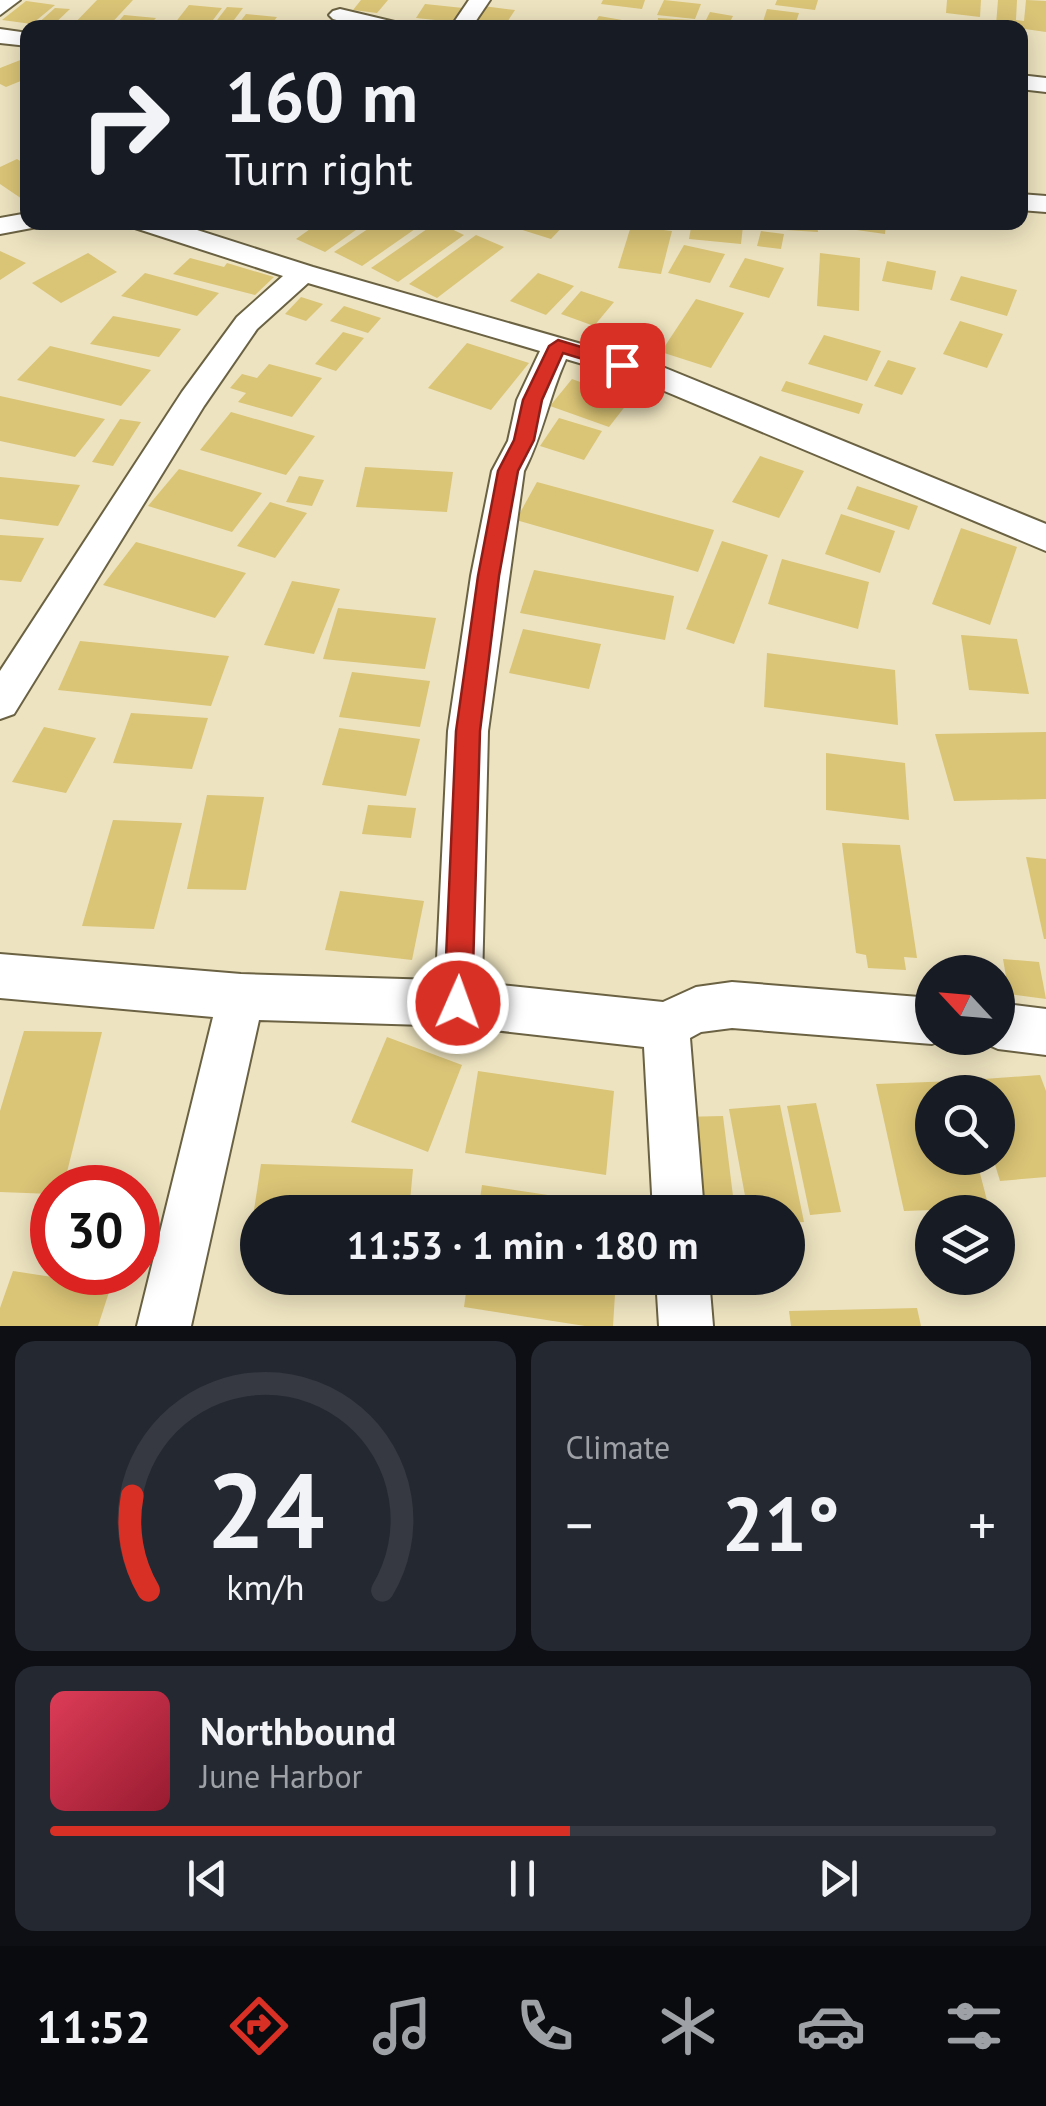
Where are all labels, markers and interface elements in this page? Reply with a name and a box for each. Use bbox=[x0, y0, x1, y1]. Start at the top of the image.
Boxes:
text: 160 m bbox=[225, 51, 418, 141]
icon: right bbox=[60, 60, 190, 190]
text: Turn right bbox=[225, 139, 413, 197]
pin bbox=[580, 323, 665, 408]
icon: arrive bbox=[595, 338, 650, 393]
position arrow bbox=[406, 951, 510, 1055]
north arrow bbox=[915, 955, 1015, 1055]
map controls bbox=[915, 955, 1015, 1295]
button: search bbox=[915, 1075, 1015, 1175]
speed limit sign: 30 bbox=[30, 1165, 160, 1295]
button: layers bbox=[915, 1195, 1015, 1295]
text: 11:53 · 1 min · 180 m bbox=[347, 1220, 698, 1269]
text: Climate bbox=[566, 1426, 670, 1468]
text: 24 bbox=[206, 1442, 324, 1577]
text: 21° bbox=[722, 1475, 840, 1572]
text: − bbox=[566, 1489, 593, 1560]
text: + bbox=[968, 1489, 996, 1560]
text: km/h bbox=[226, 1564, 304, 1610]
text: Northbound bbox=[200, 1706, 396, 1755]
text: June Harbor bbox=[200, 1755, 362, 1797]
icon: previous bbox=[180, 1851, 235, 1906]
icon: pause bbox=[495, 1851, 550, 1906]
icon: next bbox=[811, 1851, 866, 1906]
icon: directions bbox=[224, 1991, 294, 2061]
icon: music bbox=[367, 1991, 437, 2061]
icon: phone bbox=[510, 1991, 580, 2061]
icon: climate bbox=[653, 1991, 723, 2061]
icon: car bbox=[796, 1991, 866, 2061]
icon: filters bbox=[939, 1991, 1009, 2061]
text: 11:52 bbox=[37, 1997, 151, 2055]

